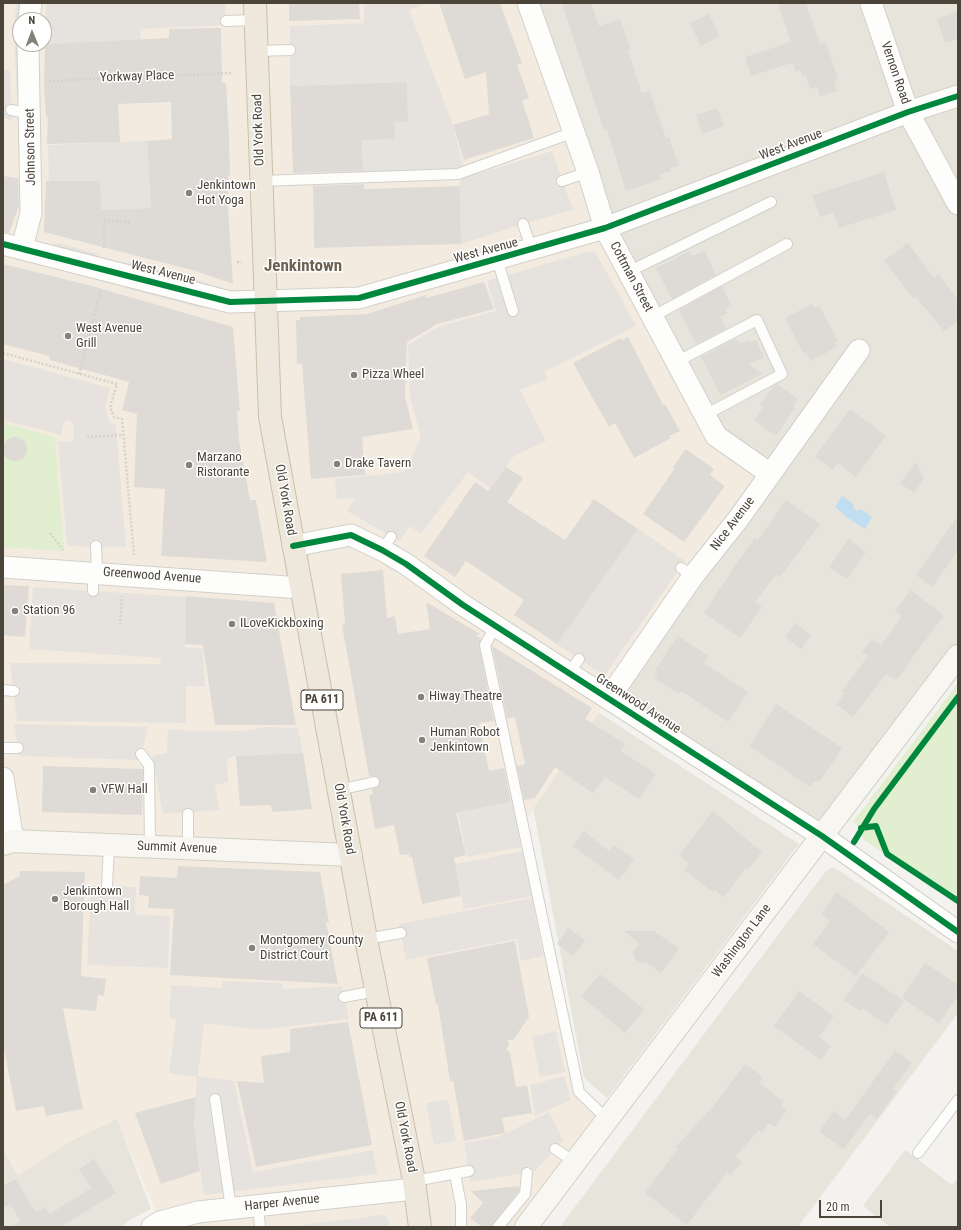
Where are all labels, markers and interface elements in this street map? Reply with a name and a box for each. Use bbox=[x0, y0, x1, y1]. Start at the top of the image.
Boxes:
north arrow bbox=[12, 12, 52, 52]
text: N bbox=[28, 14, 35, 27]
street label: Vernon Road bbox=[877, 40, 913, 106]
street label: Yorkway Place bbox=[100, 68, 174, 86]
street label: Old York Road bbox=[250, 94, 268, 166]
street label: Johnson Street bbox=[23, 108, 39, 186]
street label: West Avenue bbox=[757, 126, 825, 164]
place label: Jenkintown Hot Yoga bbox=[197, 178, 256, 209]
marker: Jenkintown Hot Yoga bbox=[184, 188, 194, 198]
street label: West Avenue bbox=[452, 235, 520, 267]
street label: Cottman Street bbox=[606, 239, 656, 315]
street label: West Avenue bbox=[129, 257, 197, 289]
district label: Jenkintown bbox=[264, 257, 342, 277]
place label: West Avenue Grill bbox=[76, 321, 142, 352]
marker: West Avenue Grill bbox=[63, 331, 73, 341]
place label: Pizza Wheel bbox=[362, 367, 424, 383]
marker: Pizza Wheel bbox=[349, 370, 359, 380]
place label: Marzano Ristorante bbox=[197, 450, 249, 481]
place label: Drake Tavern bbox=[345, 456, 411, 472]
marker: Drake Tavern bbox=[332, 459, 342, 469]
marker: Marzano Ristorante bbox=[184, 460, 194, 470]
street label: Old York Road bbox=[271, 463, 299, 537]
street label: Nice Avenue bbox=[708, 494, 758, 554]
street label: Greenwood Avenue bbox=[102, 565, 202, 587]
place label: Station 96 bbox=[23, 603, 75, 619]
marker: Station 96 bbox=[10, 606, 20, 616]
place label: ILoveKickboxing bbox=[240, 616, 324, 632]
marker: ILoveKickboxing bbox=[227, 619, 237, 629]
street label: Greenwood Avenue bbox=[593, 671, 683, 737]
place label: Hiway Theatre bbox=[429, 689, 502, 705]
road number: PA 611 bbox=[301, 690, 343, 710]
marker: Hiway Theatre bbox=[416, 692, 426, 702]
place label: Human Robot Jenkintown bbox=[430, 725, 500, 756]
marker: Human Robot Jenkintown bbox=[417, 735, 427, 745]
place label: VFW Hall bbox=[101, 782, 148, 798]
street label: Old York Road bbox=[330, 782, 358, 856]
marker: VFW Hall bbox=[88, 785, 98, 795]
street label: Summit Avenue bbox=[137, 839, 217, 857]
place label: Jenkintown Borough Hall bbox=[63, 884, 129, 915]
marker: Jenkintown Borough Hall bbox=[50, 894, 60, 904]
street label: Washington Lane bbox=[709, 901, 775, 981]
place label: Montgomery County District Court bbox=[260, 933, 364, 964]
marker: Montgomery County District Court bbox=[247, 943, 257, 953]
road number: PA 611 bbox=[360, 1008, 402, 1028]
street label: Old York Road bbox=[390, 1100, 420, 1174]
street label: Harper Avenue bbox=[244, 1191, 320, 1215]
scale bar bbox=[821, 1192, 884, 1218]
text: 20 m bbox=[826, 1200, 850, 1214]

